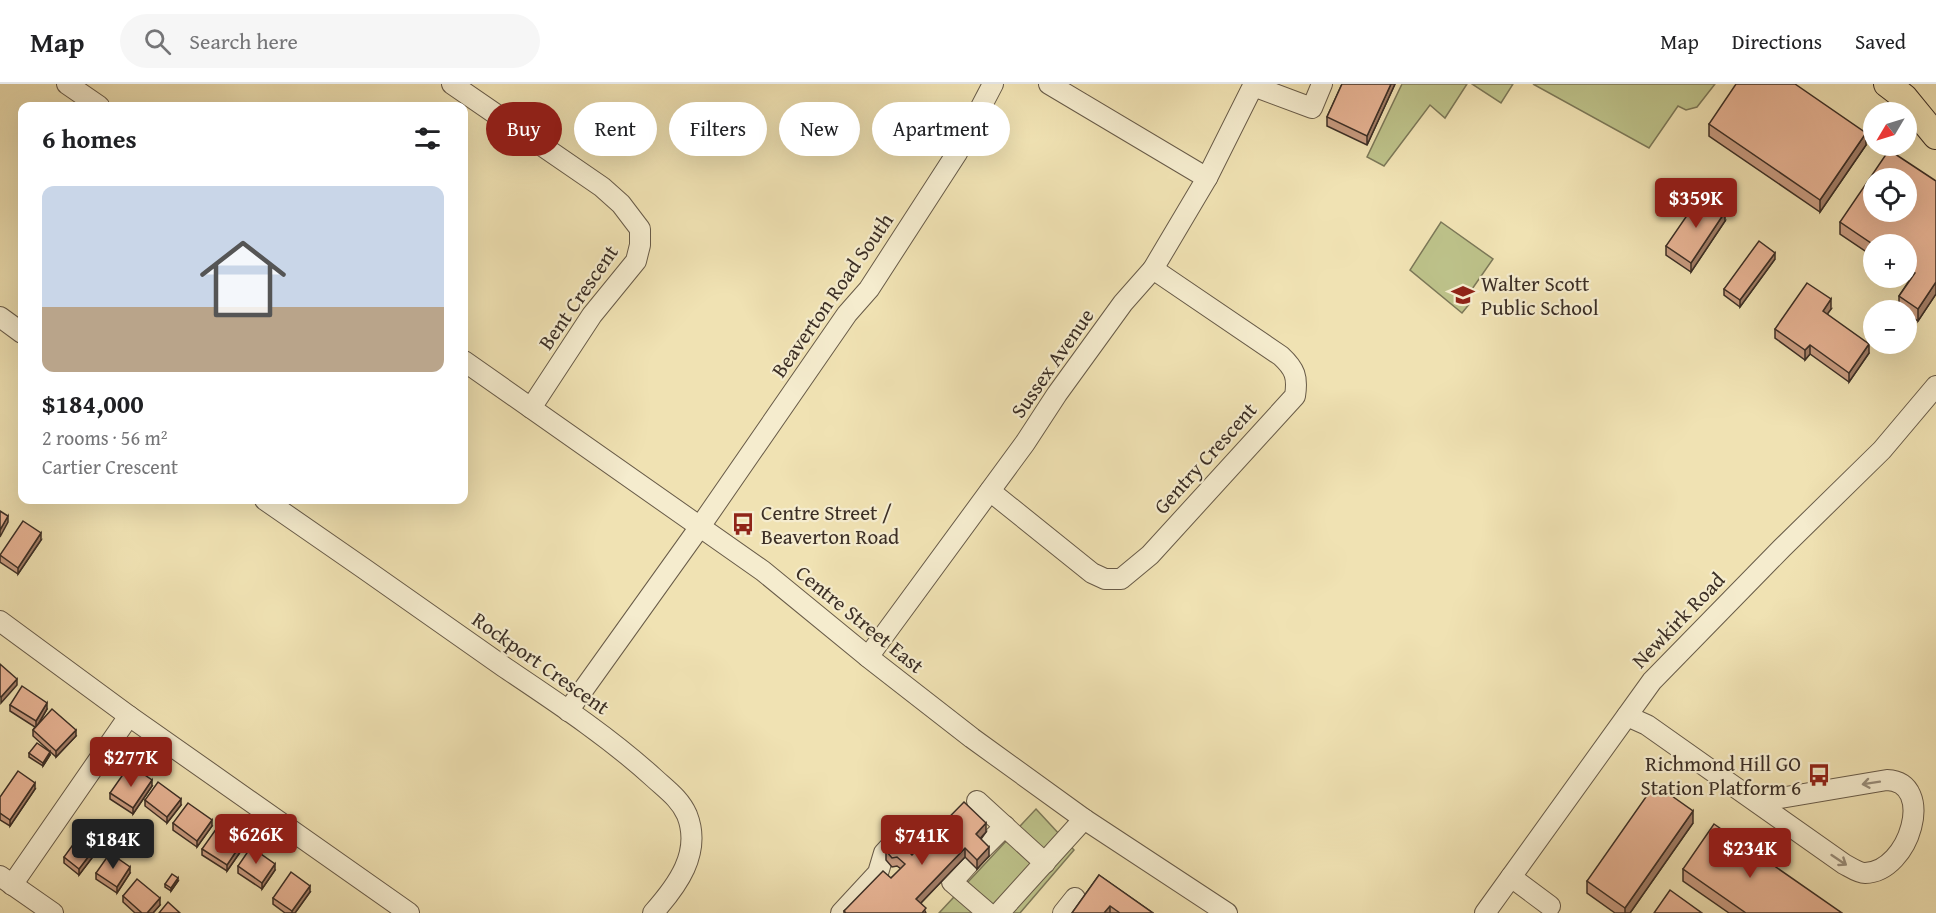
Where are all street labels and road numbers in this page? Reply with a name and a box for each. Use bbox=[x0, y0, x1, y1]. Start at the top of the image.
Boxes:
street label: Beaverton Road South bbox=[764, 206, 901, 384]
street label: Bent Crescent bbox=[530, 238, 626, 356]
street label: Sussex Avenue bbox=[1003, 302, 1101, 424]
street label: Gentry Crescent bbox=[1146, 395, 1264, 521]
street label: Centre Street East bbox=[789, 557, 931, 681]
street label: Newkirk Road bbox=[1624, 564, 1732, 675]
street label: Rockport Crescent bbox=[466, 604, 617, 722]

